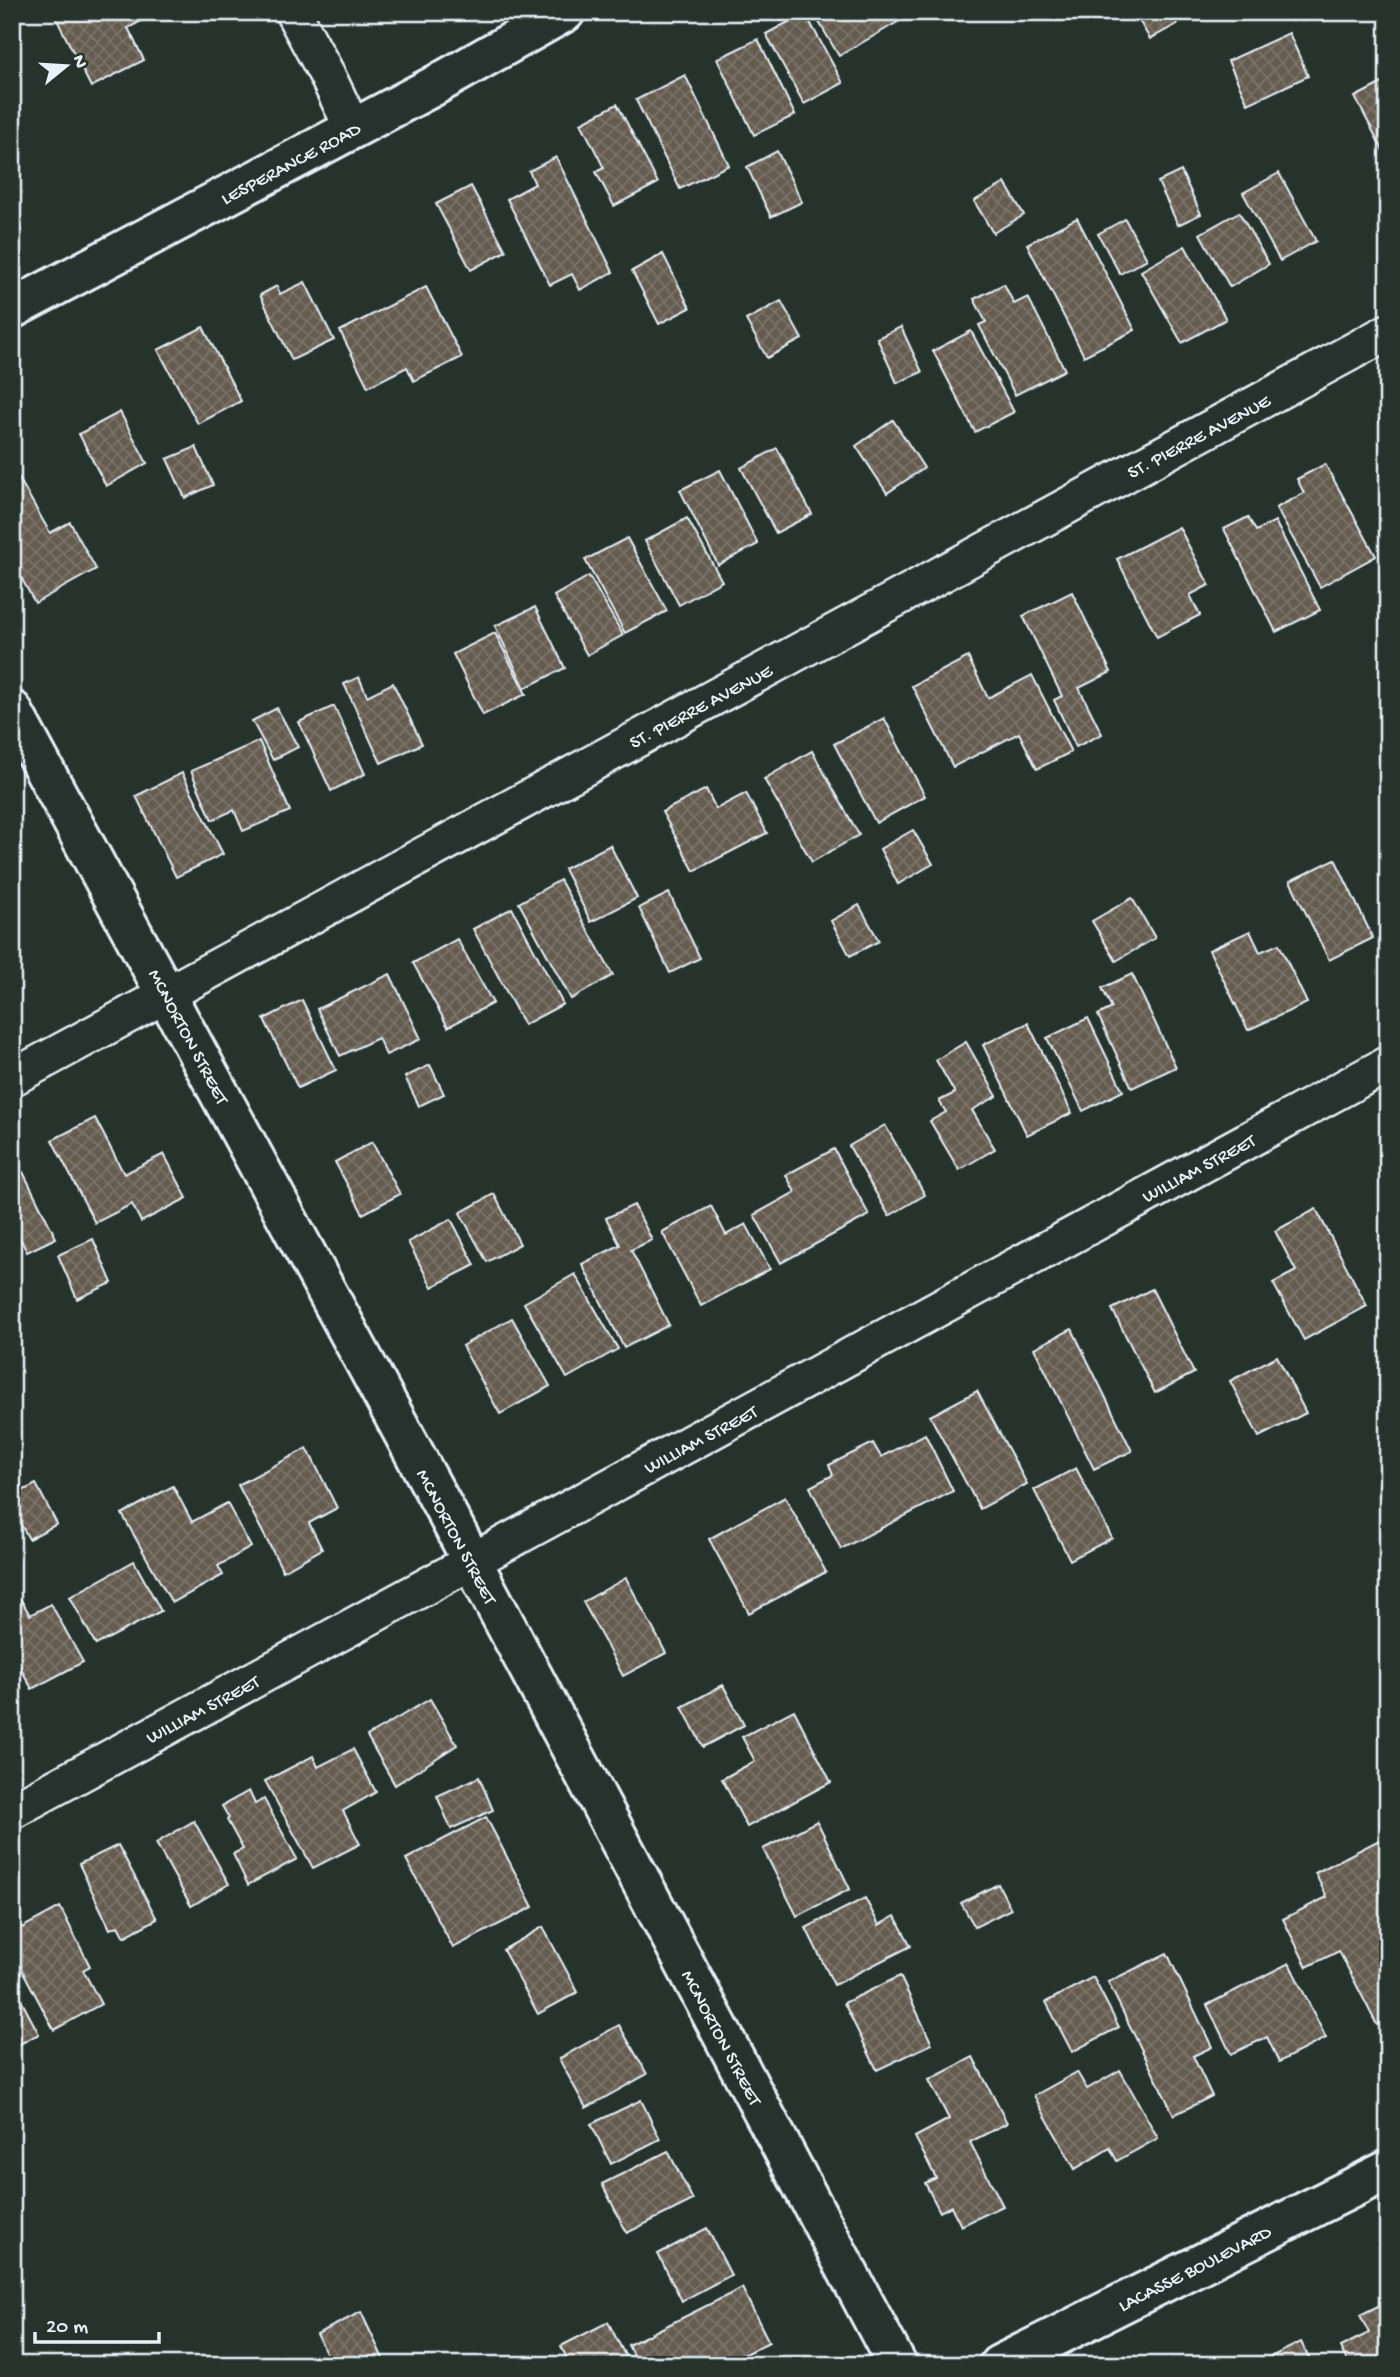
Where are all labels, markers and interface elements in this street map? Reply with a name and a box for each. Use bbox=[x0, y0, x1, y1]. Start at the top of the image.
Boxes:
north arrow bbox=[32, 32, 102, 102]
text: N bbox=[66, 52, 92, 71]
street label: LESPERANCE ROAD bbox=[218, 118, 366, 212]
street label: ST. PIERRE AVENUE bbox=[1124, 390, 1276, 485]
street label: ST. PIERRE AVENUE bbox=[626, 660, 778, 755]
street label: MCNORTON STREET bbox=[142, 966, 233, 1110]
street label: WILLIAM STREET bbox=[1139, 1130, 1261, 1210]
street label: WILLIAM STREET bbox=[641, 1401, 763, 1481]
street label: MCNORTON STREET bbox=[410, 1466, 501, 1610]
street label: WILLIAM STREET bbox=[143, 1671, 265, 1751]
street label: MCNORTON STREET bbox=[675, 1967, 766, 2111]
street label: LACASSE BOULEVARD bbox=[1115, 2221, 1276, 2319]
scale bar bbox=[35, 2300, 159, 2344]
text: 20 m bbox=[46, 2316, 88, 2341]

